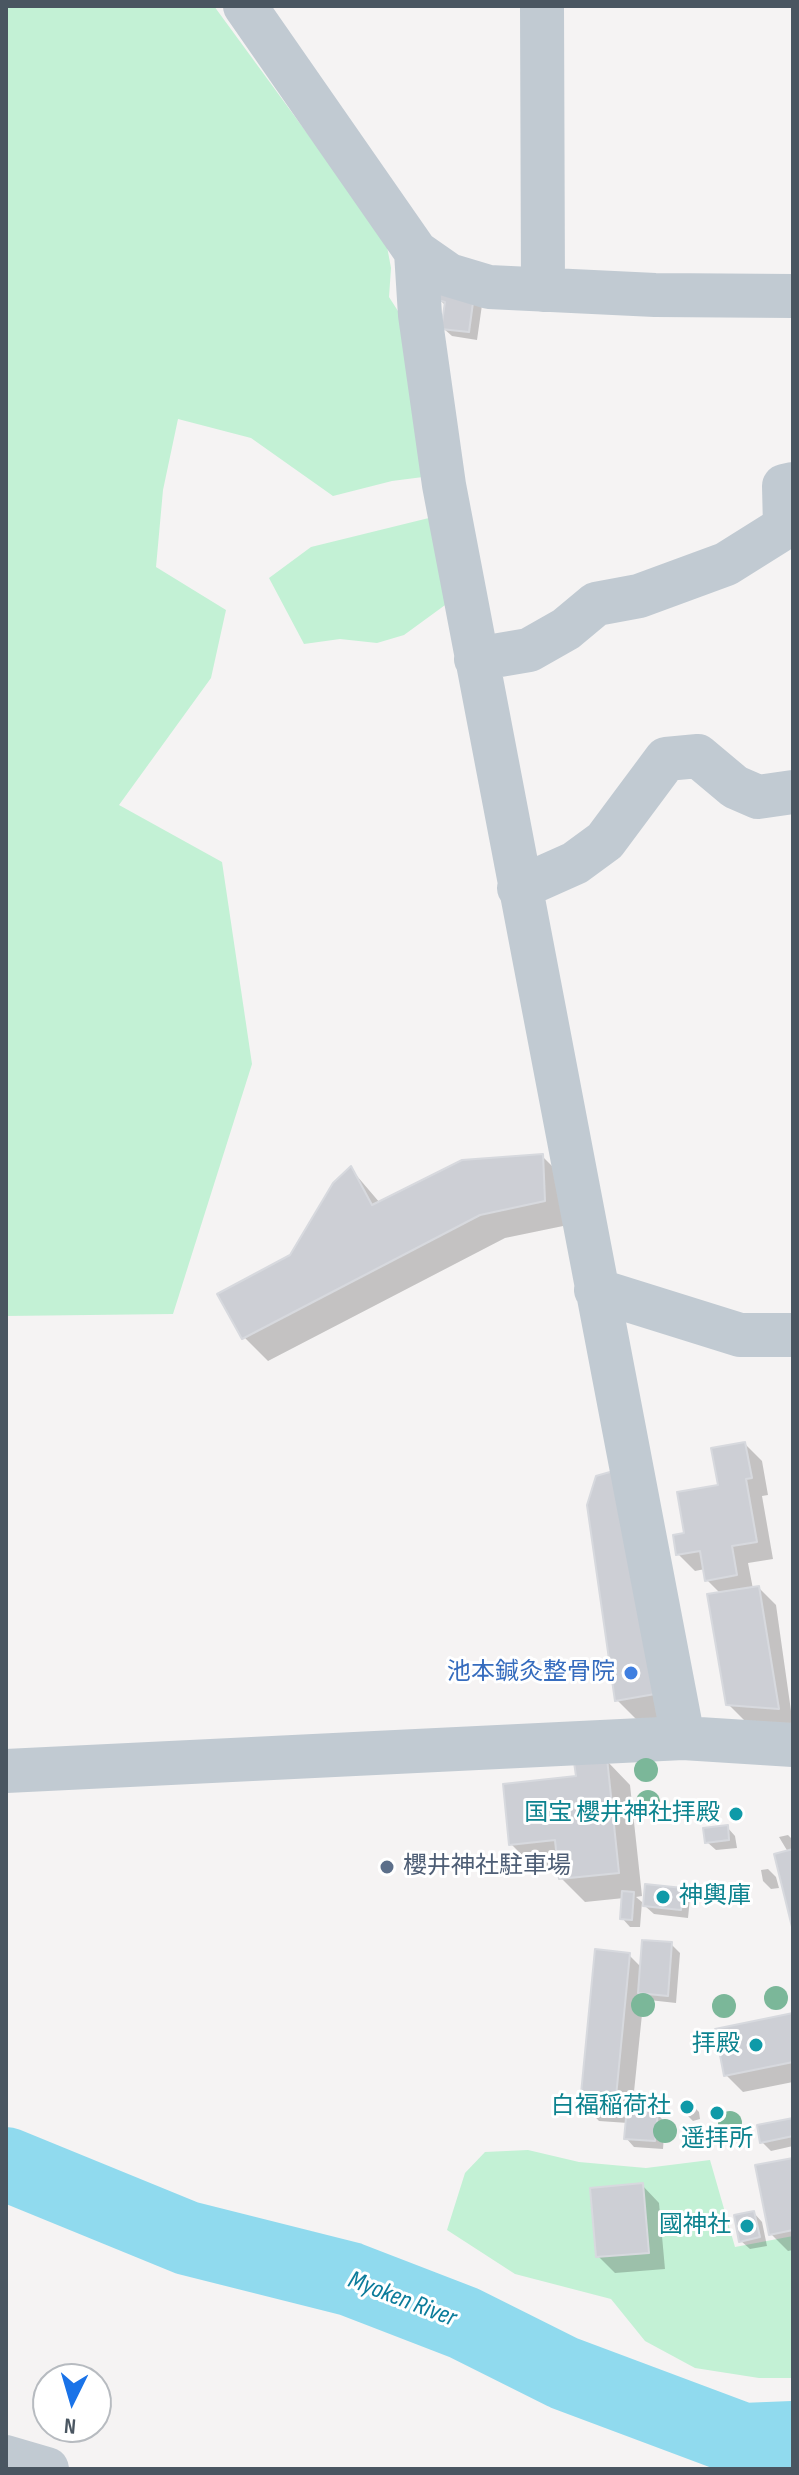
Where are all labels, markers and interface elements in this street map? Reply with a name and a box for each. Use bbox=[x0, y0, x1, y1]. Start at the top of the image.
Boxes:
place label: 池本鍼灸整骨院 bbox=[447, 1659, 615, 1687]
marker: 池本鍼灸整骨院 bbox=[622, 1664, 640, 1682]
place label: 国宝 櫻井神社拝殿 bbox=[524, 1800, 720, 1828]
marker: 国宝 櫻井神社拝殿 bbox=[727, 1805, 745, 1823]
place label: 櫻井神社駐車場 bbox=[403, 1853, 571, 1881]
marker: 櫻井神社駐車場 bbox=[378, 1858, 396, 1876]
place label: 神輿庫 bbox=[679, 1883, 751, 1911]
marker: 神輿庫 bbox=[654, 1888, 672, 1906]
place label: 拝殿 bbox=[692, 2031, 740, 2059]
marker: 拝殿 bbox=[747, 2036, 765, 2054]
place label: 白福稲荷社 bbox=[551, 2093, 671, 2121]
marker: 白福稲荷社 bbox=[678, 2098, 696, 2116]
marker: 遥拝所 bbox=[708, 2104, 726, 2122]
place label: 遥拝所 bbox=[681, 2126, 753, 2154]
place label: 國神社 bbox=[659, 2212, 731, 2240]
marker: 國神社 bbox=[738, 2217, 756, 2235]
water label: Myoken River bbox=[344, 2265, 460, 2335]
north arrow bbox=[32, 2363, 112, 2443]
text: N bbox=[63, 2411, 77, 2439]

